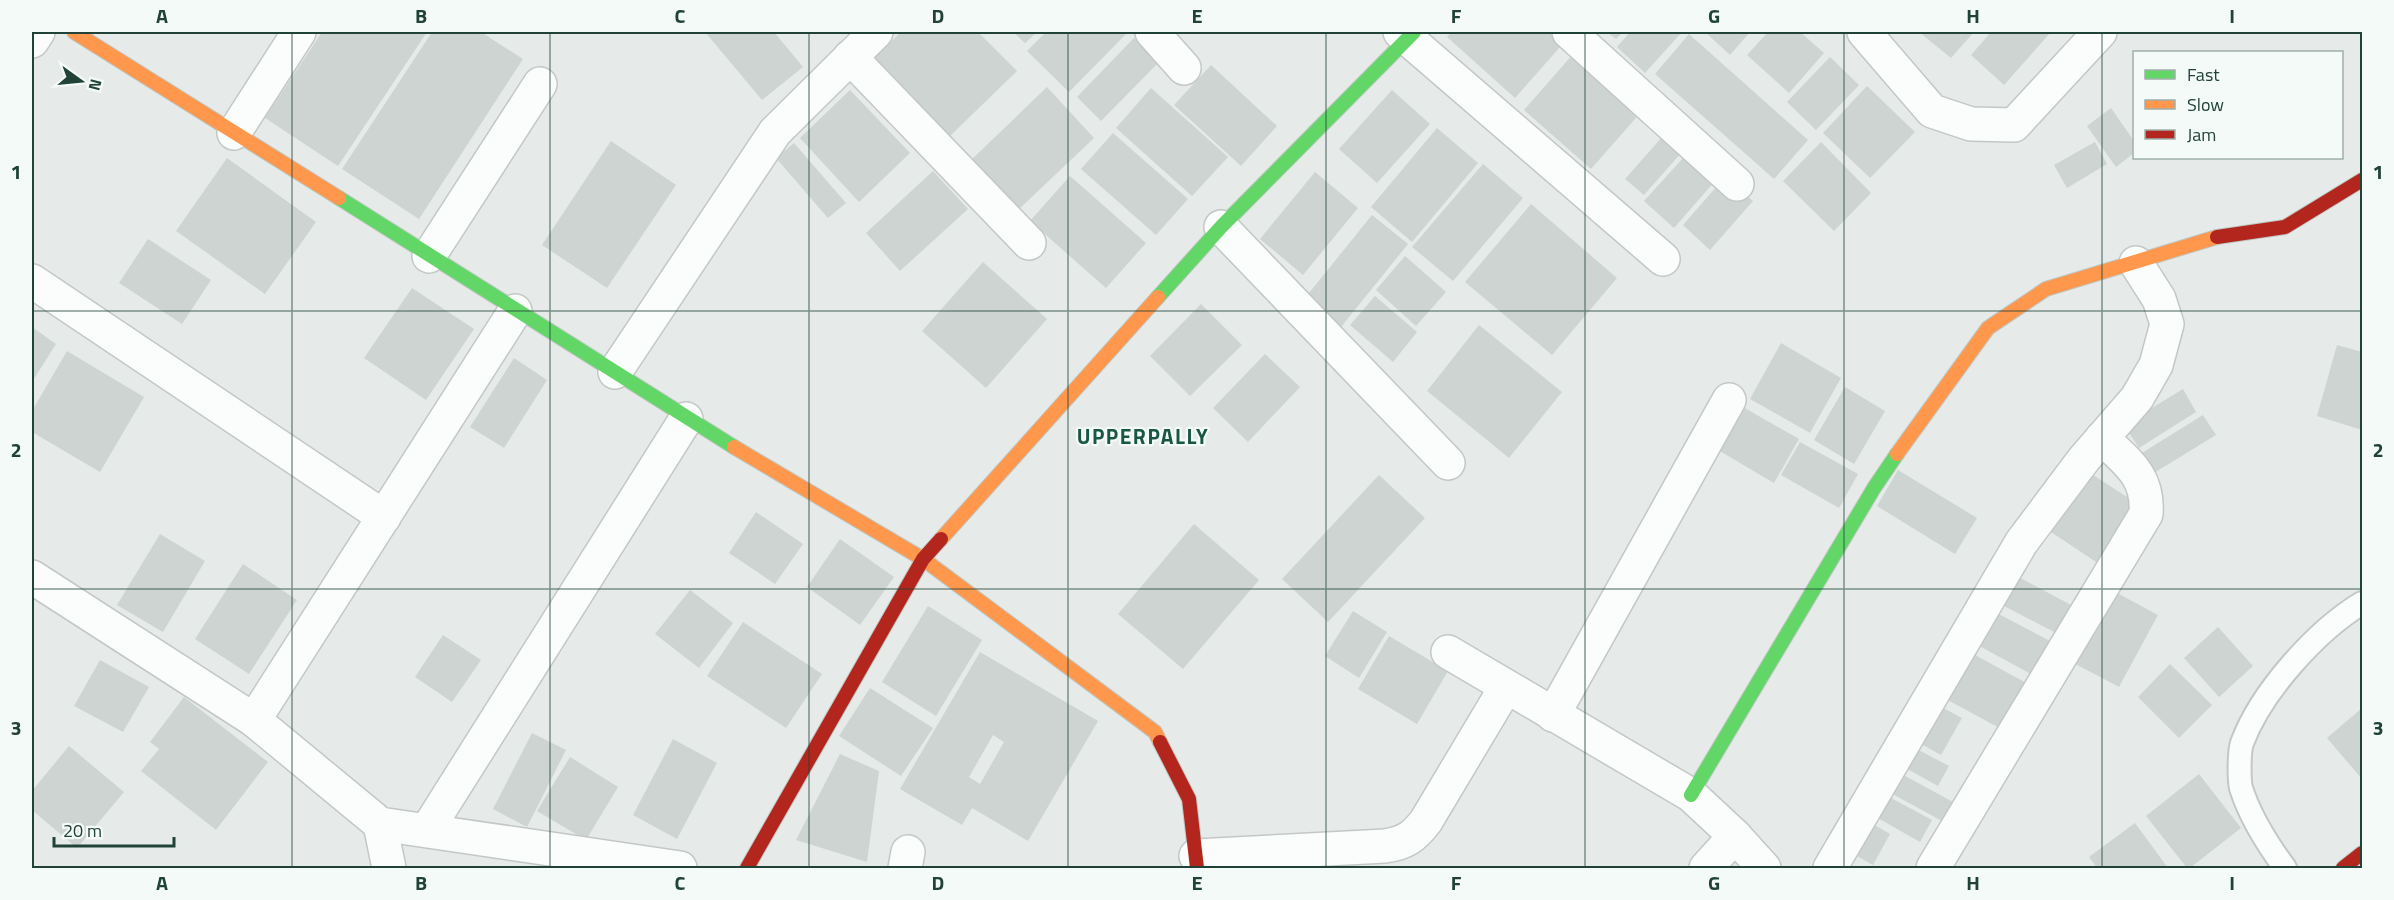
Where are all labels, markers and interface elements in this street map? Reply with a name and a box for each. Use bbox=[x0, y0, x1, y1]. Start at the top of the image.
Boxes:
text: A bbox=[156, 0, 168, 31]
text: B bbox=[415, 0, 427, 31]
text: C bbox=[675, 0, 686, 31]
text: D bbox=[932, 0, 944, 31]
text: E bbox=[1191, 0, 1203, 31]
text: F bbox=[1451, 0, 1462, 31]
text: G bbox=[1708, 0, 1720, 31]
text: H bbox=[1966, 0, 1980, 31]
text: I bbox=[2229, 0, 2235, 31]
north arrow bbox=[51, 51, 111, 111]
legend bbox=[2133, 51, 2343, 159]
text: Fast bbox=[2187, 61, 2220, 88]
text: N bbox=[82, 76, 109, 93]
text: Slow bbox=[2187, 91, 2224, 118]
text: Jam bbox=[2187, 121, 2216, 148]
text: 1 bbox=[10, 156, 22, 187]
text: 1 bbox=[2372, 156, 2384, 187]
district label: UPPERPALLY bbox=[1077, 420, 1209, 452]
text: 2 bbox=[10, 434, 22, 465]
text: 2 bbox=[2372, 434, 2384, 465]
text: 3 bbox=[10, 712, 22, 743]
text: 3 bbox=[2372, 712, 2384, 743]
scale bar bbox=[54, 810, 174, 848]
text: 20 m bbox=[63, 817, 102, 844]
text: A bbox=[156, 867, 168, 898]
text: B bbox=[415, 867, 427, 898]
text: C bbox=[675, 867, 686, 898]
text: D bbox=[932, 867, 944, 898]
text: E bbox=[1191, 867, 1203, 898]
text: F bbox=[1451, 867, 1462, 898]
text: G bbox=[1708, 867, 1720, 898]
text: H bbox=[1966, 867, 1980, 898]
text: I bbox=[2229, 867, 2235, 898]

